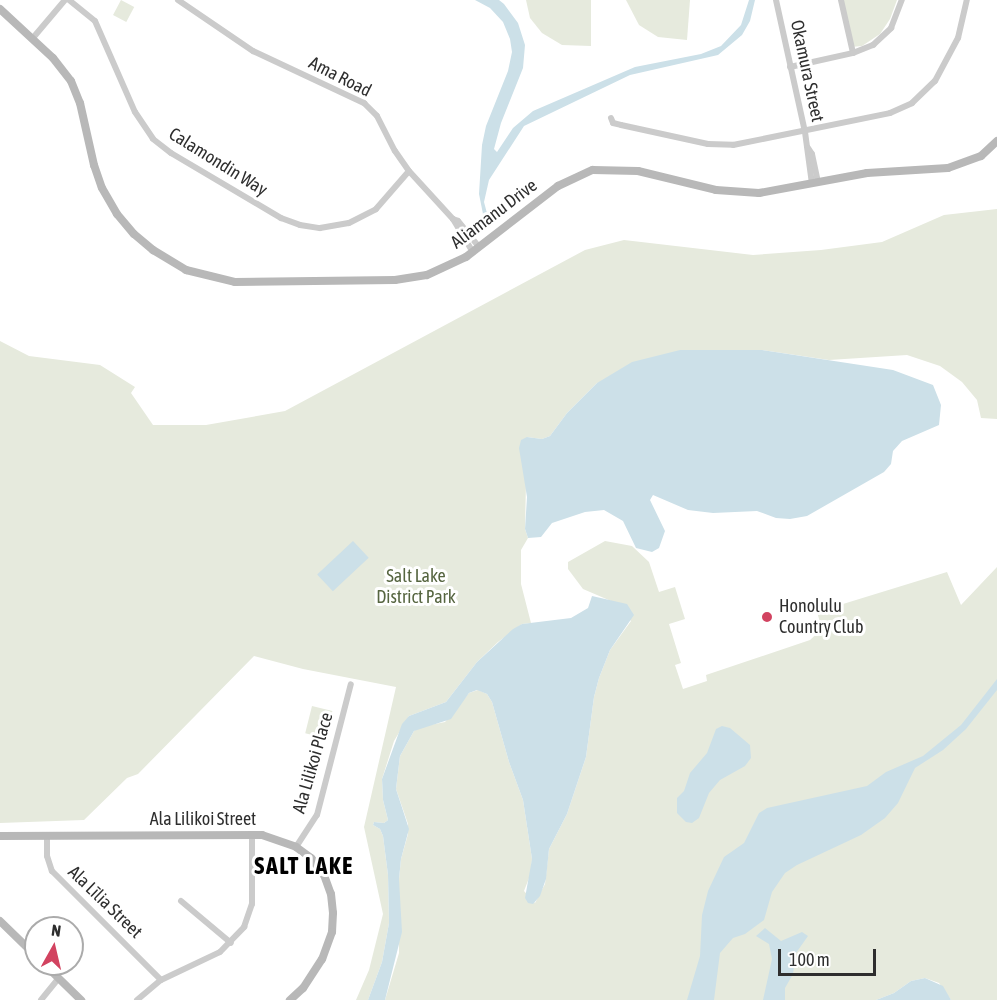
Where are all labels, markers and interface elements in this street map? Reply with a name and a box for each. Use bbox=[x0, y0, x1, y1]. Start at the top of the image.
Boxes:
street label: Okamura Street bbox=[786, 18, 828, 124]
street label: Ama Road bbox=[305, 52, 375, 102]
street label: Calamondin Way bbox=[165, 123, 271, 201]
street label: Aliamanu Drive bbox=[447, 175, 541, 253]
park label: Salt Lake District Park bbox=[376, 566, 456, 608]
place label: Honolulu Country Club bbox=[779, 596, 863, 638]
marker: Honolulu Country Club bbox=[760, 610, 774, 624]
street label: Ala Lilikoi Place bbox=[288, 710, 338, 816]
street label: Ala Lilikoi Street bbox=[150, 808, 256, 830]
district label: SALT LAKE bbox=[254, 852, 354, 880]
street label: Ala Līlia Street bbox=[63, 861, 147, 943]
north arrow bbox=[24, 916, 84, 976]
text: N bbox=[50, 921, 62, 940]
scale bar bbox=[781, 937, 878, 975]
text: 100 m bbox=[789, 949, 830, 970]

